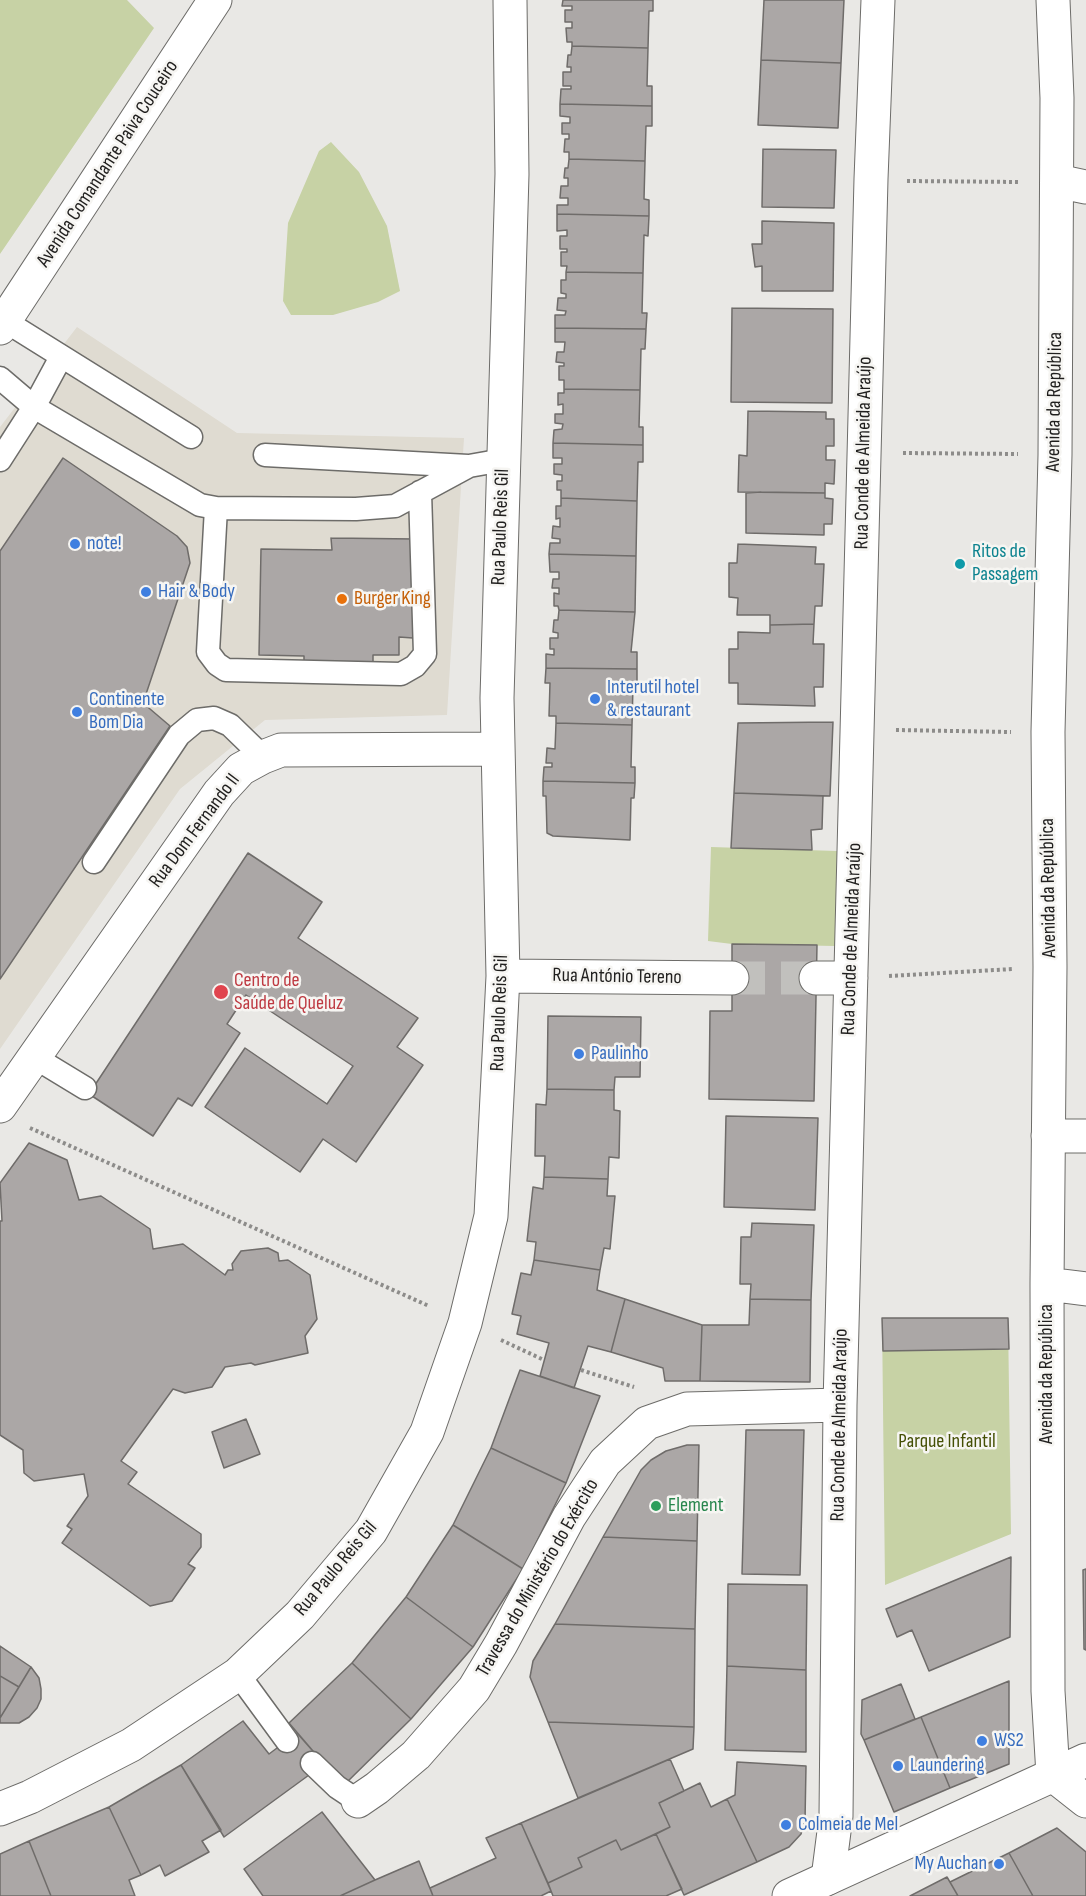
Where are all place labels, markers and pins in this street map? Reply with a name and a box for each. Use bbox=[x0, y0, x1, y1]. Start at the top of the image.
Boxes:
place label: note! bbox=[87, 532, 122, 556]
marker: note! bbox=[68, 537, 82, 551]
place label: Ritos de Passagem bbox=[972, 540, 1038, 587]
marker: Ritos de Passagem bbox=[953, 557, 967, 571]
place label: Hair & Body bbox=[158, 580, 235, 604]
marker: Hair & Body bbox=[139, 585, 153, 599]
place label: Burger King bbox=[354, 587, 431, 611]
marker: Burger King bbox=[335, 592, 349, 606]
place label: Interutil hotel & restaurant bbox=[607, 676, 699, 723]
place label: Continente Bom Dia bbox=[89, 688, 165, 735]
marker: Interutil hotel & restaurant bbox=[588, 692, 602, 706]
marker: Continente Bom Dia bbox=[70, 705, 84, 719]
place label: Centro de Saúde de Queluz bbox=[234, 969, 343, 1016]
marker: Centro de Saúde de Queluz bbox=[212, 983, 230, 1001]
place label: Paulinho bbox=[591, 1042, 649, 1066]
marker: Paulinho bbox=[572, 1047, 586, 1061]
place label: Element bbox=[668, 1494, 724, 1518]
marker: Element bbox=[649, 1499, 663, 1513]
place label: WS2 bbox=[994, 1729, 1024, 1753]
marker: WS2 bbox=[975, 1734, 989, 1748]
place label: Laundering bbox=[910, 1754, 984, 1778]
marker: Laundering bbox=[891, 1759, 905, 1773]
place label: Colmeia de Mel bbox=[798, 1813, 898, 1837]
marker: Colmeia de Mel bbox=[779, 1818, 793, 1832]
place label: My Auchan bbox=[914, 1852, 987, 1876]
marker: My Auchan bbox=[992, 1857, 1006, 1871]

